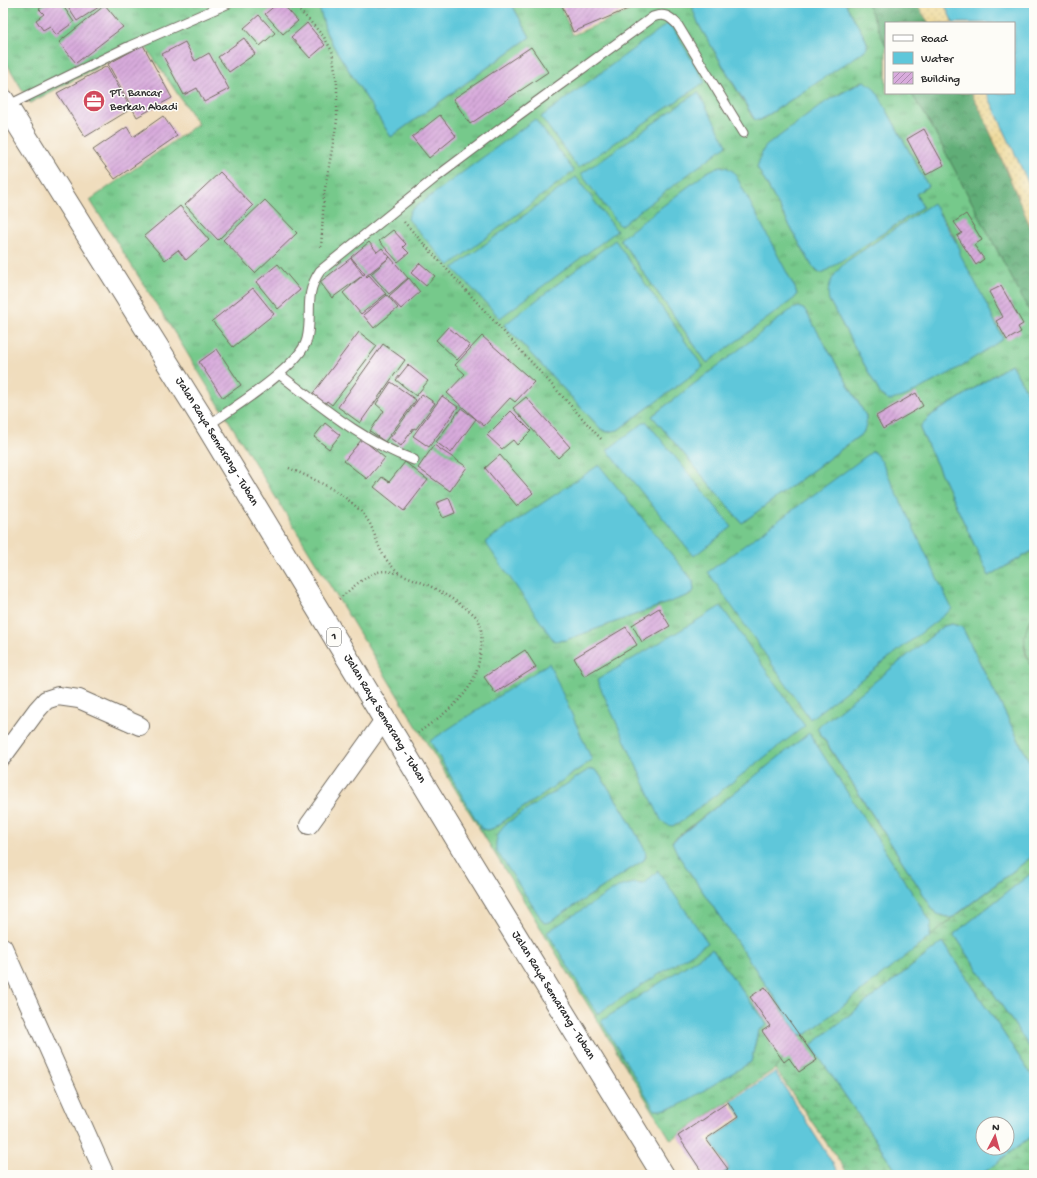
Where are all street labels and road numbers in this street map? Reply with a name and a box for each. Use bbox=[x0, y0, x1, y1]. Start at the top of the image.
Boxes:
street label: Jalan Raya Semarang - Tuban bbox=[172, 375, 261, 509]
road number: 1 bbox=[327, 628, 341, 646]
street label: Jalan Raya Semarang - Tuban bbox=[340, 652, 429, 786]
street label: Jalan Raya Semarang - Tuban bbox=[508, 929, 598, 1063]

